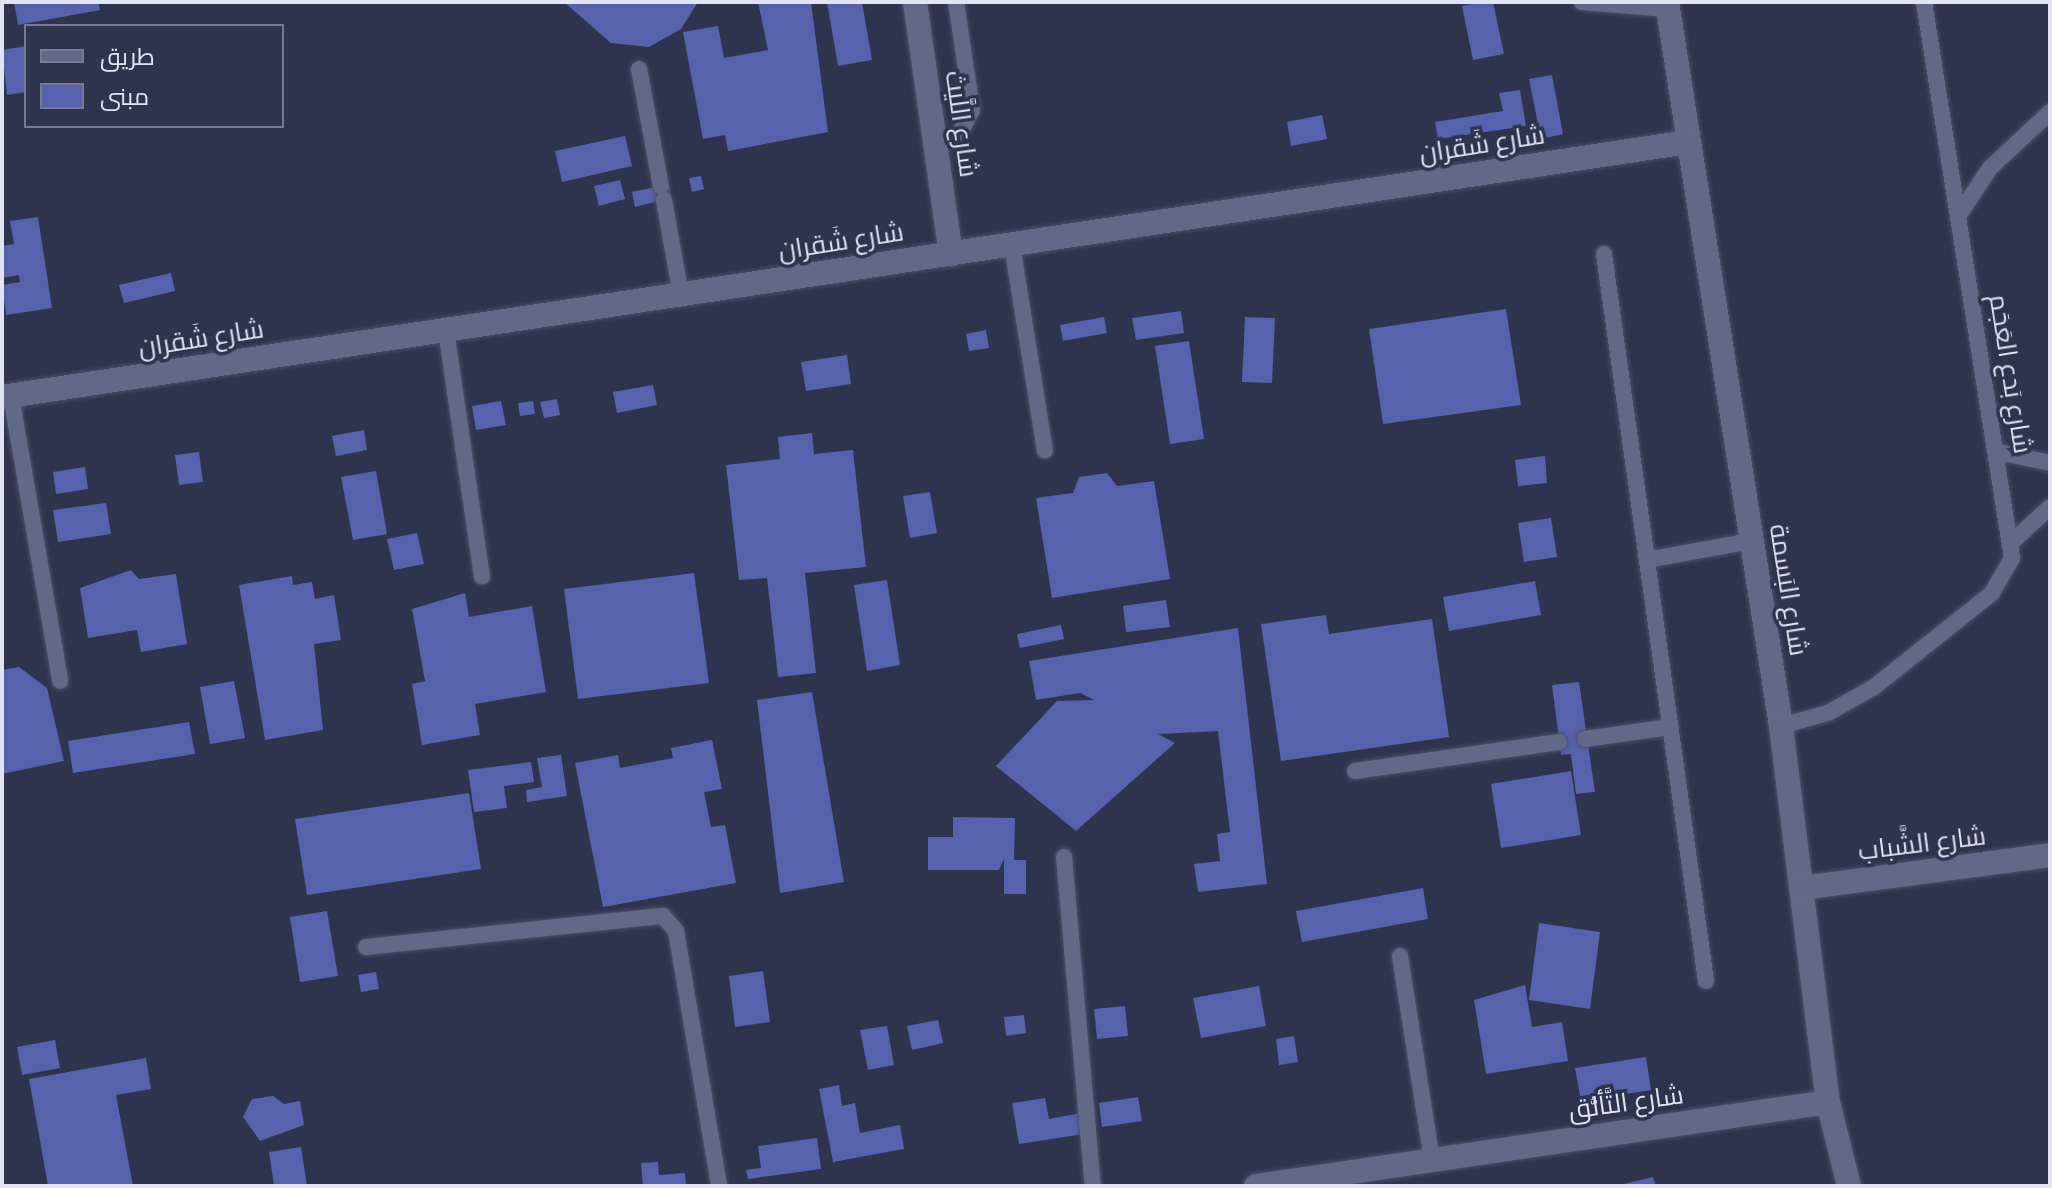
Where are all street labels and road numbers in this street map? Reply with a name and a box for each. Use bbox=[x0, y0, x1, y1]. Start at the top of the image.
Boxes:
street label: شارع اللَّيث bbox=[938, 69, 984, 179]
street label: شارع شَقران bbox=[1417, 120, 1547, 170]
street label: شارع شَقران bbox=[776, 217, 906, 267]
street label: شارع بَدع العَجَم bbox=[1982, 292, 2038, 456]
street label: شارع شَقران bbox=[136, 314, 266, 364]
street label: شارع البَسمة bbox=[1762, 522, 1814, 658]
street label: شارع الشَّباب bbox=[1856, 821, 1988, 867]
street label: شارع التَّألُّق bbox=[1566, 1079, 1686, 1127]

